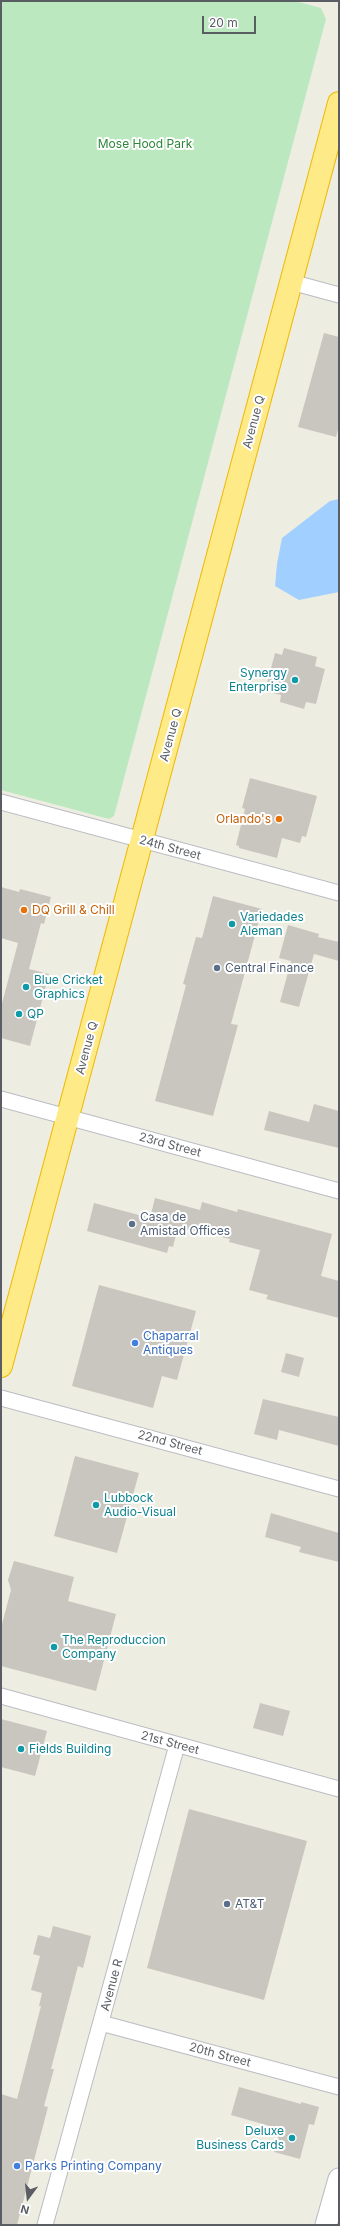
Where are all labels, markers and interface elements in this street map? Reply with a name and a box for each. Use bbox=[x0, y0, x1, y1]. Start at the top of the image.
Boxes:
scale bar bbox=[204, 8, 258, 34]
text: 20 m bbox=[209, 15, 238, 30]
park label: Mose Hood Park bbox=[98, 137, 192, 151]
street label: Avenue Q bbox=[240, 394, 268, 450]
place label: Synergy Enterprise bbox=[229, 666, 287, 694]
marker: Synergy Enterprise bbox=[290, 675, 300, 685]
street label: Avenue Q bbox=[157, 707, 185, 763]
place label: Orlando's bbox=[216, 812, 271, 826]
marker: Orlando's bbox=[274, 814, 284, 824]
street label: 24th Street bbox=[138, 833, 202, 863]
place label: DQ Grill & Chill bbox=[32, 903, 115, 917]
marker: DQ Grill & Chill bbox=[19, 905, 29, 915]
place label: Variedades Aleman bbox=[240, 910, 304, 938]
marker: Variedades Aleman bbox=[227, 919, 237, 929]
place label: Central Finance bbox=[225, 961, 314, 975]
marker: Central Finance bbox=[212, 963, 222, 973]
place label: Blue Cricket Graphics bbox=[34, 973, 103, 1001]
marker: Blue Cricket Graphics bbox=[21, 982, 31, 992]
place label: QP bbox=[27, 1007, 44, 1021]
marker: QP bbox=[14, 1009, 24, 1019]
street label: Avenue Q bbox=[73, 1020, 101, 1076]
street label: 23rd Street bbox=[137, 1130, 203, 1160]
place label: Casa de Amistad Offices bbox=[140, 1210, 230, 1238]
marker: Casa de Amistad Offices bbox=[127, 1219, 137, 1229]
place label: Chaparral Antiques bbox=[143, 1329, 199, 1357]
marker: Chaparral Antiques bbox=[130, 1338, 140, 1348]
street label: 22nd Street bbox=[136, 1427, 204, 1459]
place label: Lubbock Audio-Visual bbox=[104, 1491, 176, 1519]
marker: Lubbock Audio-Visual bbox=[91, 1500, 101, 1510]
place label: The Reproduccion Company bbox=[62, 1633, 166, 1661]
marker: The Reproduccion Company bbox=[49, 1642, 59, 1652]
street label: 21st Street bbox=[139, 1728, 201, 1758]
place label: Fields Building bbox=[29, 1742, 111, 1756]
marker: Fields Building bbox=[16, 1744, 26, 1754]
place label: AT&T bbox=[235, 1897, 264, 1911]
marker: AT&T bbox=[222, 1899, 232, 1909]
street label: Avenue R bbox=[98, 1957, 126, 2013]
street label: 20th Street bbox=[188, 2040, 252, 2070]
place label: Deluxe Business Cards bbox=[196, 2124, 284, 2152]
marker: Deluxe Business Cards bbox=[287, 2133, 297, 2143]
place label: Parks Printing Company bbox=[25, 2159, 162, 2173]
marker: Parks Printing Company bbox=[12, 2161, 22, 2171]
north arrow bbox=[8, 2178, 48, 2218]
text: N bbox=[19, 2202, 31, 2217]

